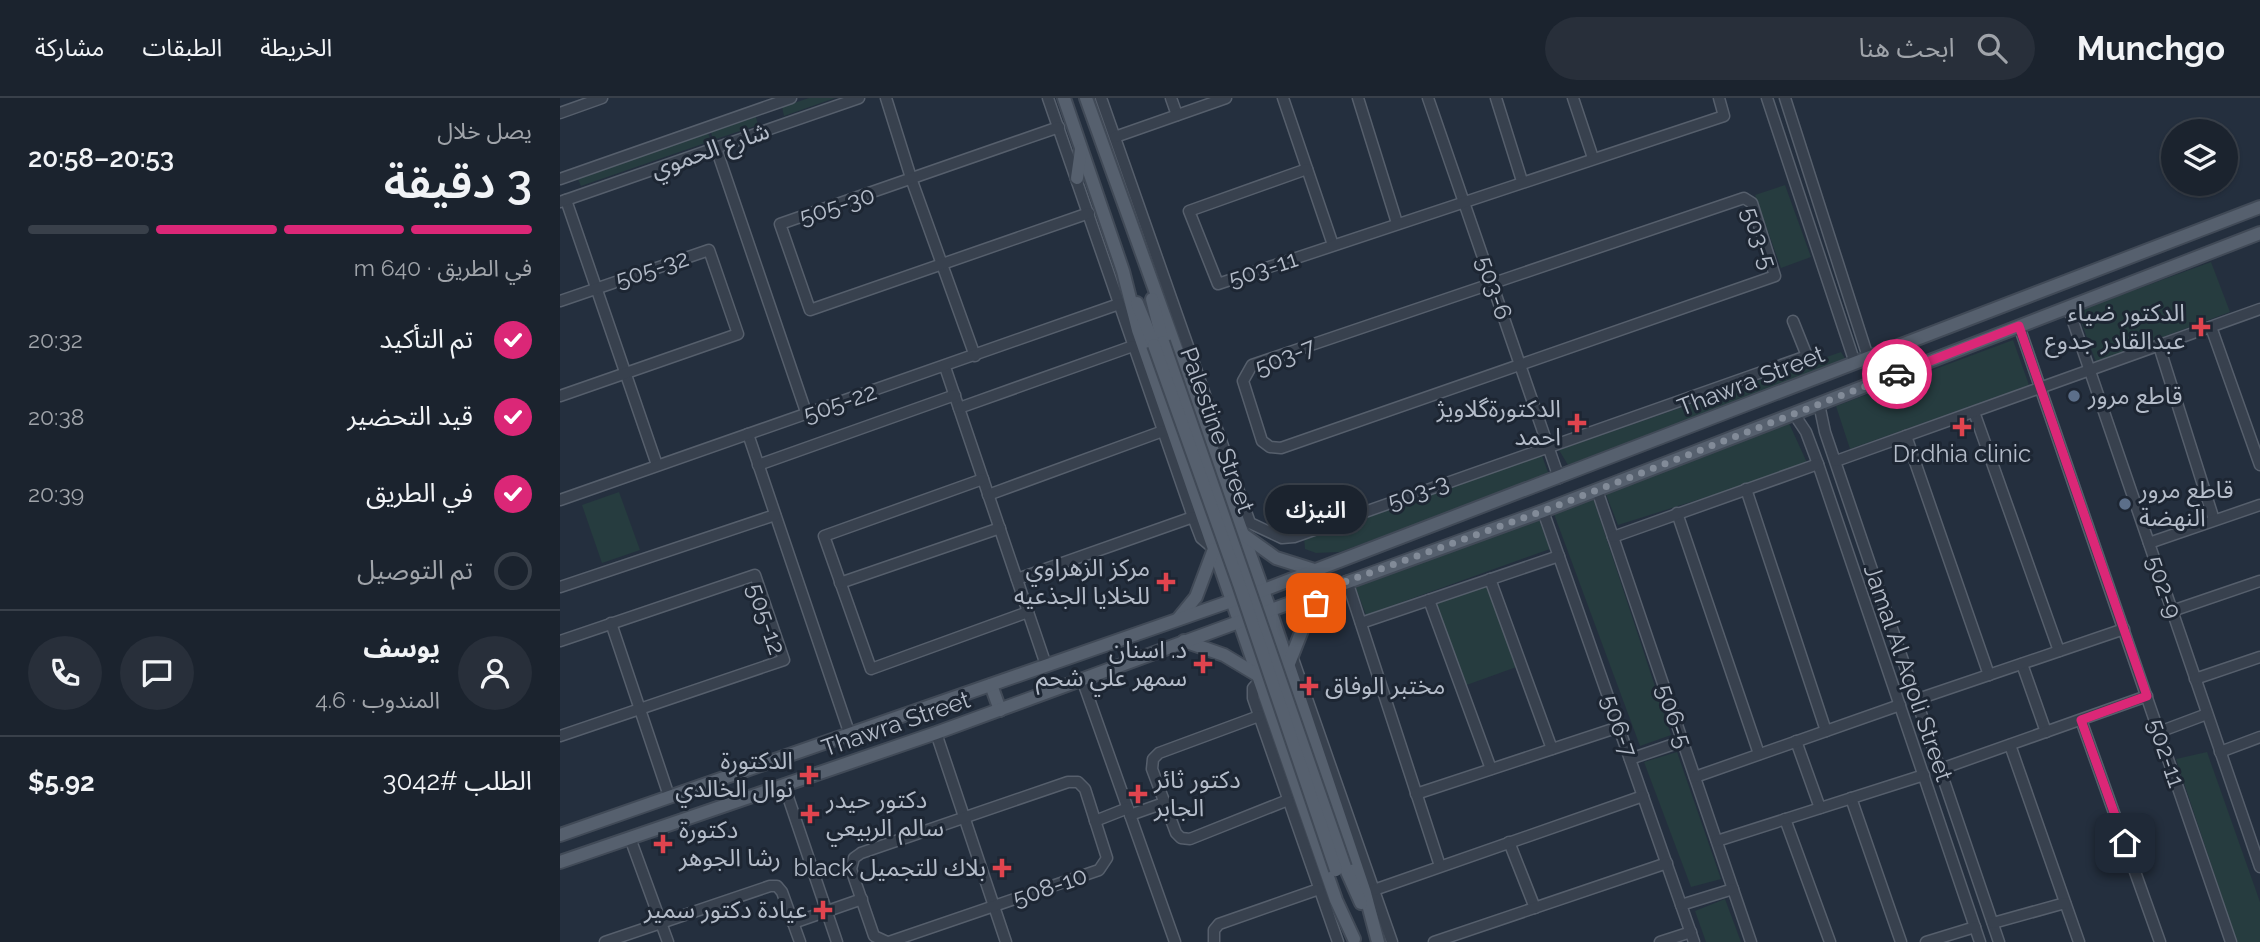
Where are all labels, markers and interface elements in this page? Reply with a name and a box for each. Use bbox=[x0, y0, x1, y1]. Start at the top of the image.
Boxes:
search box bbox=[1545, 17, 2035, 80]
icon: search bbox=[1973, 29, 2011, 67]
text: Munchgo bbox=[2077, 29, 2225, 68]
text: مشاركة bbox=[35, 33, 104, 62]
text: الطبقات bbox=[142, 33, 222, 62]
text: الخريطة bbox=[260, 33, 332, 62]
text: ابحث هنا bbox=[1858, 33, 1955, 63]
street label: شارع الحموي bbox=[647, 116, 774, 188]
text: يصل خلال bbox=[437, 117, 532, 144]
map controls bbox=[2161, 119, 2238, 196]
button: layers bbox=[2161, 119, 2238, 196]
text: 20:53–20:58 bbox=[28, 143, 174, 173]
text: 3 دقيقة bbox=[384, 155, 532, 209]
street label: 505-30 bbox=[795, 180, 878, 231]
street label: 503-5 bbox=[1735, 203, 1784, 273]
street label: 505-32 bbox=[612, 243, 692, 294]
street label: 503-11 bbox=[1225, 244, 1301, 293]
street label: 503-6 bbox=[1470, 252, 1519, 323]
text: في الطريق · 640 m bbox=[354, 254, 532, 281]
place label: الدكتور ضياء عبدالقادر جدوع bbox=[2045, 298, 2185, 358]
marker: الدكتور ضياء عبدالقادر جدوع bbox=[2191, 317, 2211, 337]
icon: check bbox=[494, 321, 532, 359]
text: تم التأكيد bbox=[380, 324, 473, 354]
text: 20:32 bbox=[28, 326, 83, 353]
street label: 503-7 bbox=[1250, 331, 1319, 382]
street label: Thawra Street bbox=[1673, 339, 1828, 422]
courier bbox=[1862, 339, 1932, 409]
street label: Palestine Street bbox=[1174, 343, 1261, 517]
icon: car bbox=[1878, 355, 1916, 393]
street label: 505-22 bbox=[799, 376, 880, 429]
place label: قاطع مرور bbox=[2087, 381, 2182, 413]
marker: قاطع مرور bbox=[2066, 388, 2082, 404]
place label: الدكتورةگلاويژ احمد bbox=[1436, 394, 1561, 451]
icon: check bbox=[494, 398, 532, 436]
text: قيد التحضير bbox=[347, 401, 473, 431]
text: 20:38 bbox=[28, 403, 84, 430]
marker: الدكتورةگلاويژ احمد bbox=[1567, 413, 1587, 433]
marker: Dr.dhia clinic bbox=[1952, 417, 1972, 437]
place label: Dr.dhia clinic bbox=[1893, 439, 2031, 468]
street label: 503-3 bbox=[1383, 467, 1452, 516]
icon: check bbox=[494, 475, 532, 513]
place label: قاطع مرور النهضة bbox=[2138, 475, 2233, 532]
text: في الطريق bbox=[366, 478, 473, 508]
text: 20:39 bbox=[28, 480, 84, 507]
callout: النيزك bbox=[1265, 484, 1367, 533]
text: النيزك bbox=[1286, 496, 1346, 523]
marker: قاطع مرور النهضة bbox=[2117, 496, 2133, 512]
street label: 502-9 bbox=[2140, 552, 2189, 622]
place label: مركز الزهراوي للخلايا الجذعيه bbox=[1014, 553, 1150, 610]
text: تم التوصيل bbox=[357, 555, 473, 585]
street label: Jamal Al Aqoli Street bbox=[1858, 561, 1959, 785]
marker: مركز الزهراوي للخلايا الجذعيه bbox=[1156, 572, 1176, 592]
pin bbox=[1286, 573, 1346, 633]
street label: 505-12 bbox=[741, 579, 792, 658]
icon: bag bbox=[1297, 584, 1335, 622]
text: يوسف bbox=[363, 633, 440, 663]
place label: د. اسنان سمهر علي شحم bbox=[1036, 635, 1187, 697]
button: phone bbox=[28, 636, 102, 710]
button: chat bbox=[120, 636, 194, 710]
button: person bbox=[458, 636, 532, 710]
marker: د. اسنان سمهر علي شحم bbox=[1193, 654, 1213, 674]
place label: مختبر الوفاق bbox=[1325, 671, 1445, 700]
marker: مختبر الوفاق bbox=[1299, 676, 1319, 696]
street label: 506-5 bbox=[1650, 680, 1699, 752]
street label: Thawra Street bbox=[818, 685, 974, 762]
text: المندوب · 4.6 bbox=[315, 686, 440, 713]
street label: 506-7 bbox=[1595, 691, 1644, 761]
street label: 502-11 bbox=[2141, 715, 2192, 791]
place label: الدكتورة نوال الخالدي bbox=[675, 746, 793, 808]
marker: الدكتورة نوال الخالدي bbox=[799, 765, 819, 785]
place label: دكتور ثائر الجابر bbox=[1153, 765, 1241, 822]
text: الطلب #3042 bbox=[383, 766, 532, 796]
text: $5.92 bbox=[28, 767, 95, 797]
marker: دكتور ثائر الجابر bbox=[1128, 784, 1148, 804]
place label: دكتور حيدر سالم الربيعي bbox=[825, 785, 944, 847]
marker: دكتور حيدر سالم الربيعي bbox=[800, 804, 820, 824]
pin bbox=[2095, 813, 2155, 873]
place label: دكتورة رشا الجوهر bbox=[678, 815, 781, 872]
icon: home bbox=[2106, 824, 2144, 862]
marker: دكتورة رشا الجوهر bbox=[653, 834, 673, 854]
place label: black بلاك للتجميل bbox=[793, 853, 986, 882]
marker: black بلاك للتجميل bbox=[992, 858, 1012, 878]
street label: 508-10 bbox=[1009, 860, 1091, 913]
place label: عيادة دكتور سمير bbox=[643, 895, 807, 924]
marker: عيادة دكتور سمير bbox=[813, 900, 833, 920]

